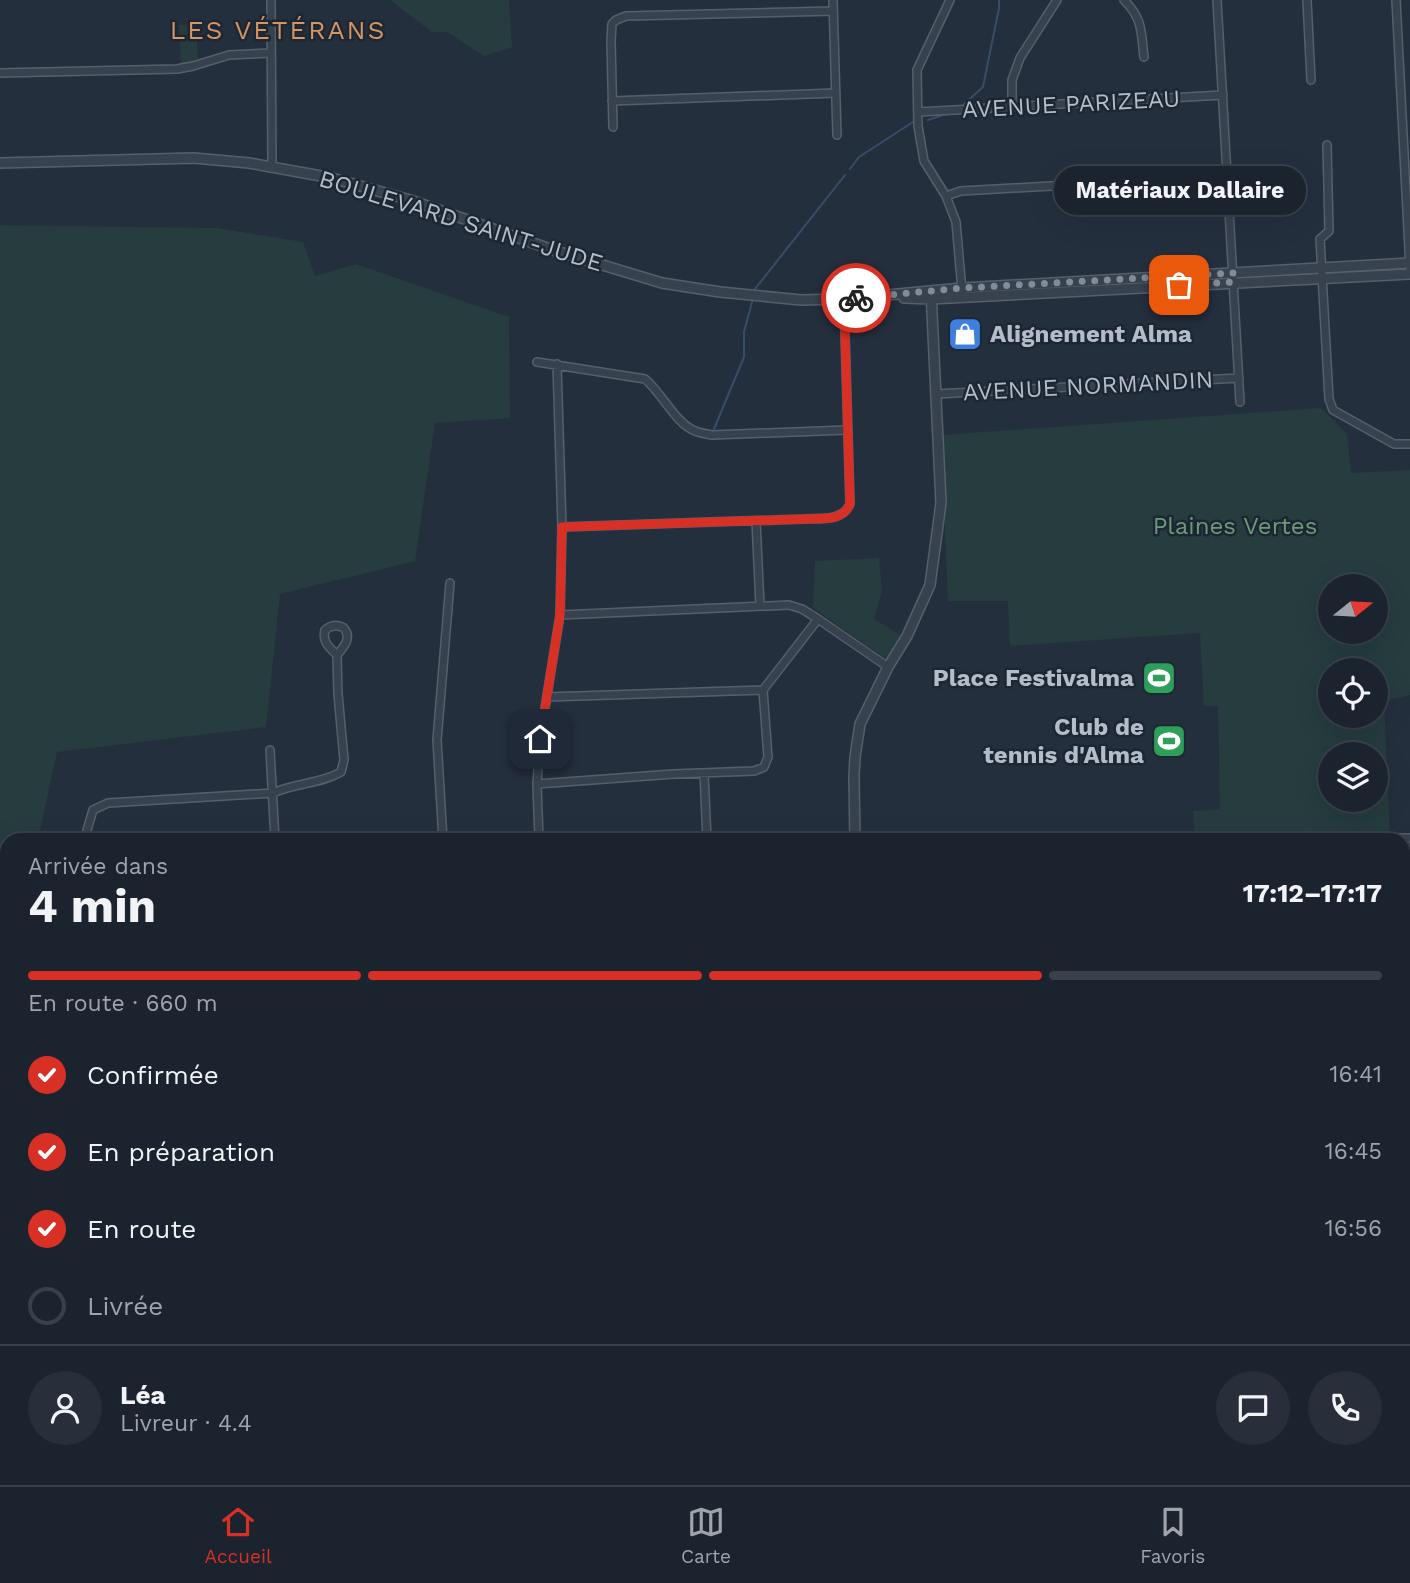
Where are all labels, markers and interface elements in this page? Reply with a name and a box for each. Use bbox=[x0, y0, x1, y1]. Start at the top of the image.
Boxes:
district label: LES VÉTÉRANS bbox=[170, 15, 386, 45]
street label: AVENUE PARIZEAU bbox=[961, 84, 1181, 124]
street label: BOULEVARD SAINT-JUDE bbox=[316, 164, 606, 278]
callout: Matériaux Dallaire bbox=[1053, 166, 1305, 215]
text: Matériaux Dallaire bbox=[1076, 177, 1284, 204]
pin bbox=[1149, 255, 1209, 315]
courier bbox=[821, 263, 891, 333]
icon: bag bbox=[1160, 266, 1198, 304]
icon: bike bbox=[837, 279, 875, 317]
shop icon: Alignement Alma bbox=[946, 315, 984, 353]
place label: Alignement Alma bbox=[990, 320, 1192, 348]
street label: AVENUE NORMANDIN bbox=[962, 365, 1214, 407]
park label: Plaines Vertes bbox=[1153, 512, 1317, 540]
north arrow bbox=[1318, 574, 1388, 644]
map controls bbox=[1318, 574, 1388, 812]
button: locate bbox=[1318, 658, 1388, 728]
sports icon: Place Festivalma bbox=[1140, 659, 1178, 697]
place label: Place Festivalma bbox=[933, 664, 1134, 692]
pin bbox=[510, 709, 570, 769]
place label: Club de tennis d'Alma bbox=[983, 713, 1144, 769]
icon: home bbox=[521, 720, 559, 758]
sports icon: Club de tennis d'Alma bbox=[1150, 722, 1188, 760]
button: layers bbox=[1318, 742, 1388, 812]
text: Arrivée dans bbox=[28, 853, 168, 880]
text: 17:12–17:17 bbox=[1243, 878, 1382, 908]
text: 4 min bbox=[28, 879, 156, 933]
text: En route · 660 m bbox=[28, 990, 218, 1017]
icon: check bbox=[28, 1056, 66, 1094]
text: Confirmée bbox=[87, 1060, 219, 1090]
text: 16:41 bbox=[1330, 1061, 1382, 1088]
icon: check bbox=[28, 1133, 66, 1171]
text: En préparation bbox=[87, 1137, 275, 1167]
text: 16:45 bbox=[1325, 1138, 1382, 1165]
icon: check bbox=[28, 1210, 66, 1248]
text: En route bbox=[87, 1214, 196, 1244]
text: 16:56 bbox=[1325, 1215, 1382, 1242]
text: Livrée bbox=[87, 1291, 163, 1321]
button: person bbox=[28, 1371, 102, 1445]
button: chat bbox=[1216, 1371, 1290, 1445]
button: phone bbox=[1308, 1371, 1382, 1445]
text: Léa bbox=[120, 1380, 166, 1410]
text: Livreur · 4.4 bbox=[120, 1410, 252, 1437]
tab: Accueil bbox=[205, 1503, 272, 1568]
tab: Carte bbox=[681, 1503, 731, 1568]
tab: Favoris bbox=[1140, 1503, 1205, 1568]

